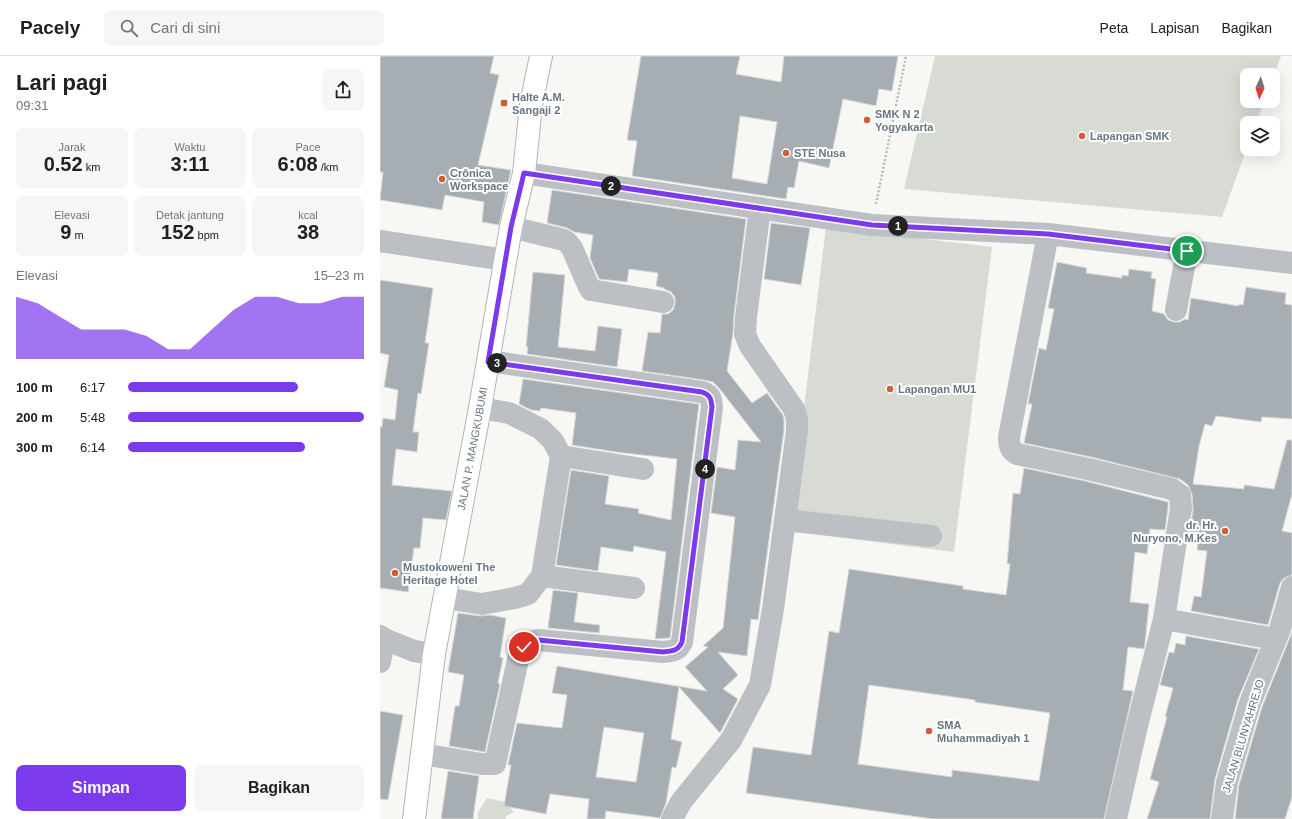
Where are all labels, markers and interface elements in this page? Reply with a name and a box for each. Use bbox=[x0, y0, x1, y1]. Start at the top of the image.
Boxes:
search box bbox=[104, 10, 384, 46]
text: Pacely bbox=[20, 17, 80, 38]
icon: search bbox=[118, 17, 140, 39]
text: Cari di sini bbox=[150, 19, 220, 36]
text: Peta bbox=[1100, 20, 1128, 36]
text: Lapisan bbox=[1150, 20, 1199, 36]
text: Bagikan bbox=[1221, 20, 1272, 36]
north arrow bbox=[1240, 68, 1280, 108]
map controls bbox=[1240, 68, 1280, 156]
button: share bbox=[322, 69, 364, 111]
text: Lari pagi bbox=[16, 70, 108, 95]
place label: Halte A.M. Sangaji 2 bbox=[512, 91, 565, 116]
text: 09:31 bbox=[16, 98, 49, 113]
marker: Halte A.M. Sangaji 2 bbox=[499, 98, 509, 108]
place label: SMK N 2 Yogyakarta bbox=[875, 108, 934, 133]
marker: SMK N 2 Yogyakarta bbox=[862, 115, 872, 125]
button: layers bbox=[1240, 116, 1280, 156]
place label: Lapangan SMK bbox=[1090, 130, 1170, 142]
marker: Lapangan SMK bbox=[1077, 131, 1087, 141]
text: Jarak bbox=[59, 141, 85, 153]
text: Waktu bbox=[175, 141, 205, 153]
text: Pace bbox=[295, 141, 321, 153]
place label: STE Nusa bbox=[794, 147, 846, 159]
marker: STE Nusa bbox=[781, 148, 791, 158]
text: 0.52 bbox=[44, 153, 83, 175]
text: 3:11 bbox=[171, 153, 209, 175]
text: 6:08 bbox=[278, 153, 318, 175]
text: km bbox=[83, 161, 100, 173]
text: /km bbox=[318, 161, 338, 173]
place label: Crônica Workspace bbox=[450, 167, 509, 192]
marker: Crônica Workspace bbox=[437, 174, 447, 184]
pin: 2 bbox=[601, 176, 621, 196]
text: 2 bbox=[608, 180, 614, 192]
text: Elevasi bbox=[54, 209, 90, 221]
text: Detak jantung bbox=[156, 209, 224, 221]
text: kcal bbox=[298, 209, 318, 221]
pin: 1 bbox=[888, 216, 908, 236]
text: 1 bbox=[895, 220, 901, 232]
text: 9 bbox=[60, 221, 71, 243]
text: 152 bbox=[161, 221, 194, 243]
text: 38 bbox=[297, 221, 319, 243]
text: m bbox=[71, 229, 84, 241]
text: bpm bbox=[194, 229, 219, 241]
pin bbox=[1170, 234, 1204, 268]
icon: arrive bbox=[1176, 240, 1198, 262]
text: Elevasi bbox=[16, 268, 58, 283]
text: 15–23 m bbox=[313, 268, 364, 283]
pin: 3 bbox=[487, 353, 507, 373]
text: 3 bbox=[494, 357, 500, 369]
text: 100 m bbox=[16, 380, 53, 395]
text: 6:17 bbox=[80, 380, 105, 395]
place label: Lapangan MU1 bbox=[898, 383, 976, 395]
marker: Lapangan MU1 bbox=[885, 384, 895, 394]
street label: JALAN P. MANGKUBUMI bbox=[455, 386, 489, 511]
text: 200 m bbox=[16, 410, 53, 425]
text: 5:48 bbox=[80, 410, 105, 425]
text: 300 m bbox=[16, 440, 53, 455]
text: 6:14 bbox=[80, 440, 105, 455]
pin: 4 bbox=[695, 459, 715, 479]
text: 4 bbox=[702, 463, 708, 475]
place label: dr. Hr. Nuryono, M.Kes bbox=[1133, 519, 1217, 544]
marker: dr. Hr. Nuryono, M.Kes bbox=[1220, 526, 1230, 536]
place label: Mustokoweni The Heritage Hotel bbox=[403, 561, 495, 586]
marker: Mustokoweni The Heritage Hotel bbox=[390, 568, 400, 578]
pin bbox=[507, 630, 541, 664]
icon: check bbox=[513, 636, 535, 658]
street label: JALAN BLUNYAHREJO bbox=[1220, 678, 1266, 794]
place label: SMA Muhammadiyah 1 bbox=[937, 719, 1029, 744]
marker: SMA Muhammadiyah 1 bbox=[924, 726, 934, 736]
button: Simpan bbox=[16, 765, 186, 811]
button: Bagikan bbox=[194, 765, 364, 811]

